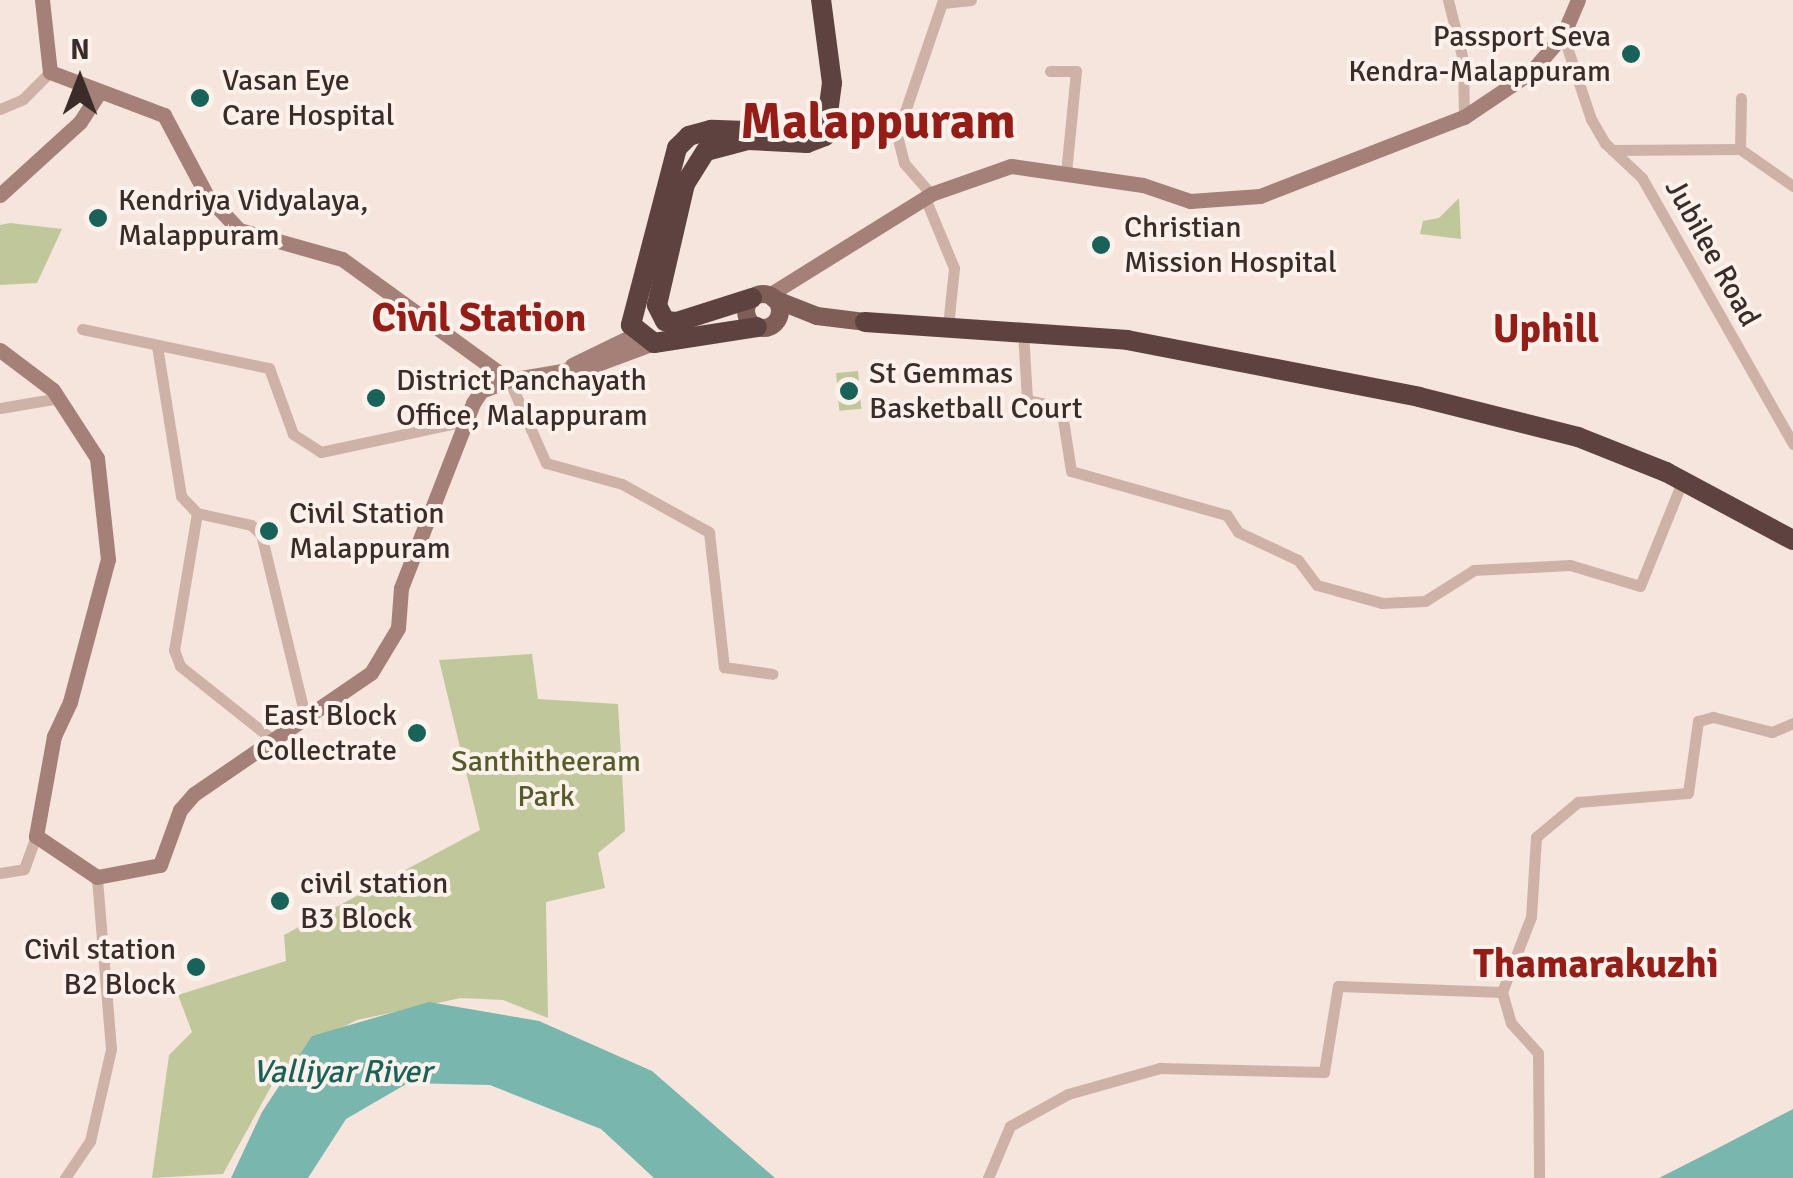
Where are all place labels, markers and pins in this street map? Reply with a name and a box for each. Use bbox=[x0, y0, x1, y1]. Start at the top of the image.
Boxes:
place label: Passport Seva Kendra-Malappuram bbox=[1348, 19, 1611, 90]
marker: Passport Seva Kendra-Malappuram bbox=[1620, 43, 1642, 65]
place label: Vasan Eye Care Hospital bbox=[222, 63, 395, 134]
marker: Vasan Eye Care Hospital bbox=[187, 85, 213, 111]
place label: Kendriya Vidyalaya, Malappuram bbox=[118, 183, 368, 254]
marker: Kendriya Vidyalaya, Malappuram bbox=[87, 207, 109, 229]
place label: Christian Mission Hospital bbox=[1124, 210, 1337, 280]
marker: Christian Mission Hospital bbox=[1088, 232, 1114, 258]
place label: St Gemmas Basketball Court bbox=[869, 356, 1082, 426]
place label: District Panchayath Office, Malappuram bbox=[396, 363, 648, 434]
marker: St Gemmas Basketball Court bbox=[838, 380, 860, 402]
marker: District Panchayath Office, Malappuram bbox=[365, 387, 387, 409]
place label: Civil Station Malappuram bbox=[289, 496, 451, 566]
marker: Civil Station Malappuram bbox=[258, 520, 280, 542]
place label: East Block Collectrate bbox=[256, 698, 397, 768]
marker: East Block Collectrate bbox=[406, 722, 428, 744]
place label: civil station B3 Block bbox=[300, 866, 448, 936]
marker: civil station B3 Block bbox=[269, 890, 291, 912]
place label: Civil station B2 Block bbox=[24, 932, 176, 1002]
marker: Civil station B2 Block bbox=[185, 956, 207, 978]

